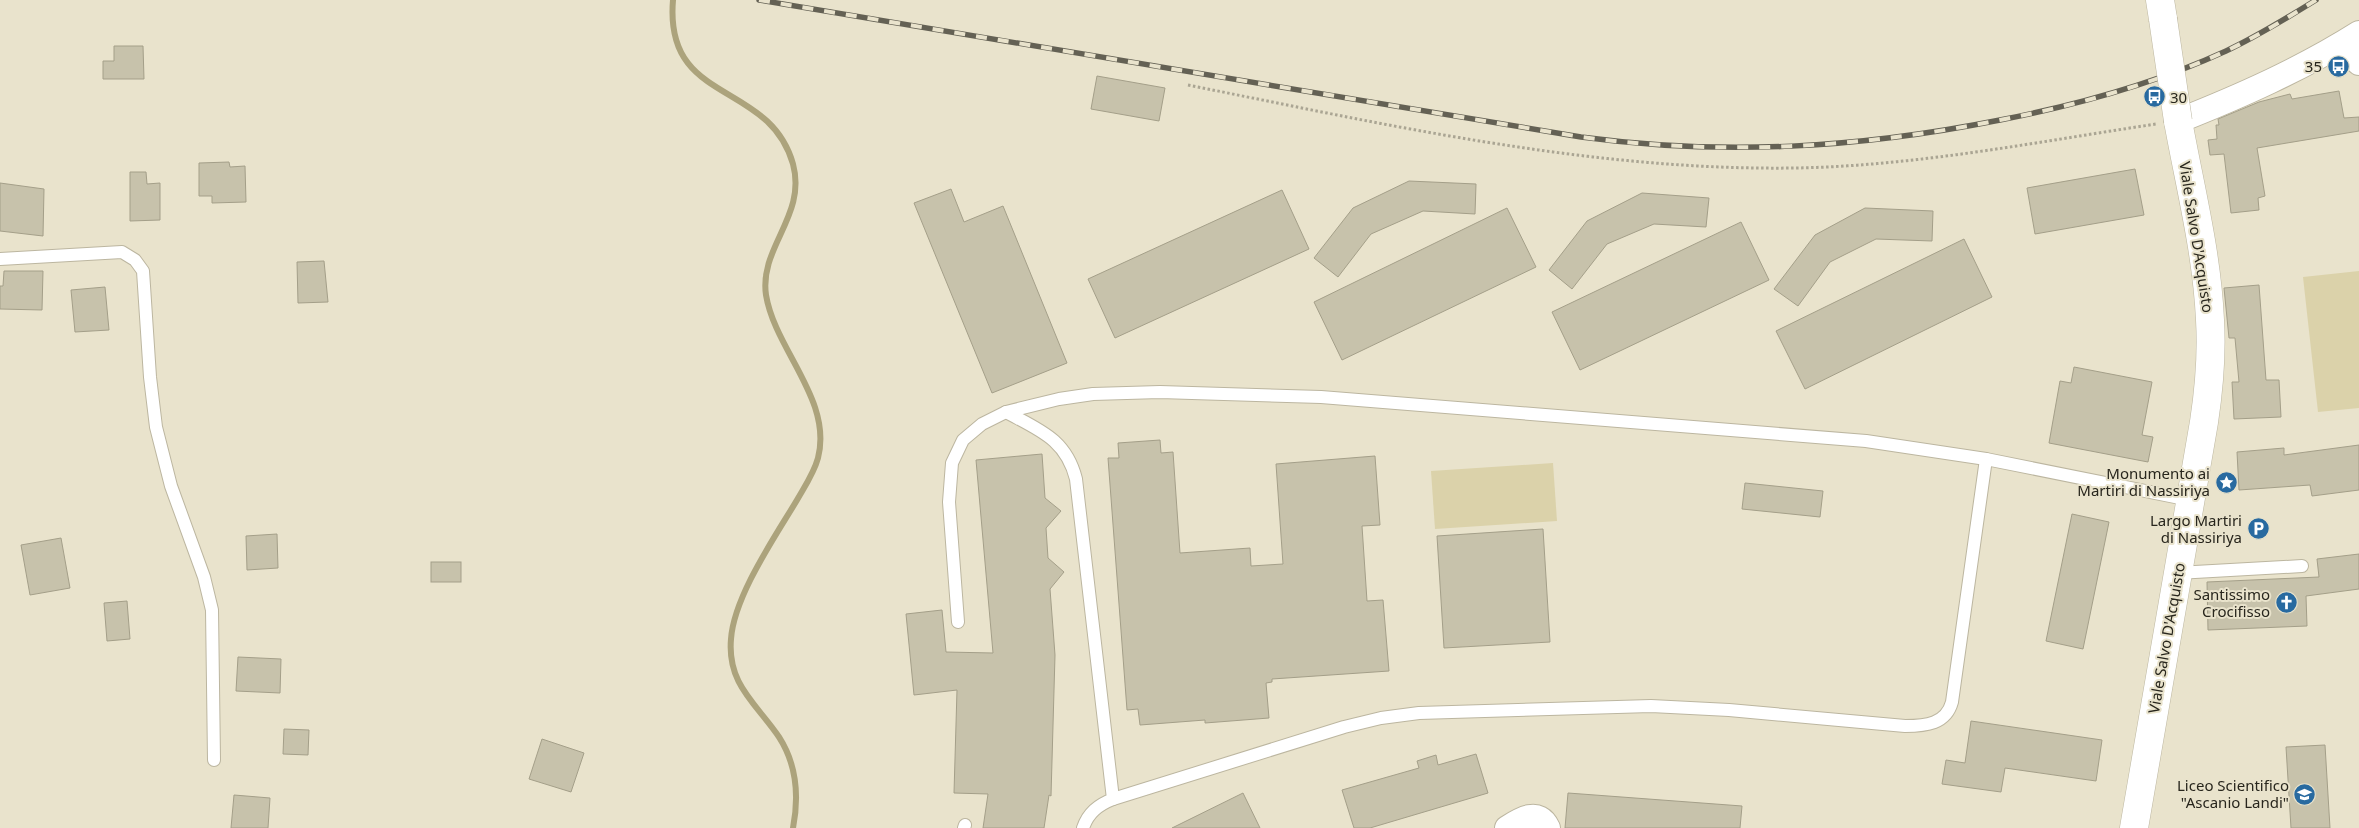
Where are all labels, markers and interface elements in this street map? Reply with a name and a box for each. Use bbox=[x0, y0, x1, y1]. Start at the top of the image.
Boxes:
bus stop icon: 35 bbox=[2326, 54, 2350, 78]
place label: 35 bbox=[2305, 56, 2322, 76]
bus stop icon: 30 bbox=[2142, 85, 2166, 109]
place label: 30 bbox=[2170, 87, 2187, 107]
street label: Viale Salvo D'Acquisto bbox=[2175, 160, 2219, 314]
place label: Monumento ai Martiri di Nassiriya bbox=[2077, 463, 2210, 500]
place icon: Monumento ai Martiri di Nassiriya bbox=[2214, 470, 2238, 494]
place label: Largo Martiri di Nassiriya bbox=[2150, 510, 2242, 547]
parking icon: Largo Martiri di Nassiriya bbox=[2246, 517, 2270, 541]
street label: Viale Salvo D'Acquisto bbox=[2143, 561, 2189, 715]
place label: Santissimo Crocifisso bbox=[2193, 584, 2270, 621]
church icon: Santissimo Crocifisso bbox=[2274, 591, 2298, 615]
place label: Liceo Scientifico "Ascanio Landi" bbox=[2177, 775, 2289, 812]
school or university icon: Liceo Scientifico "Ascanio Landi" bbox=[2293, 782, 2317, 806]

